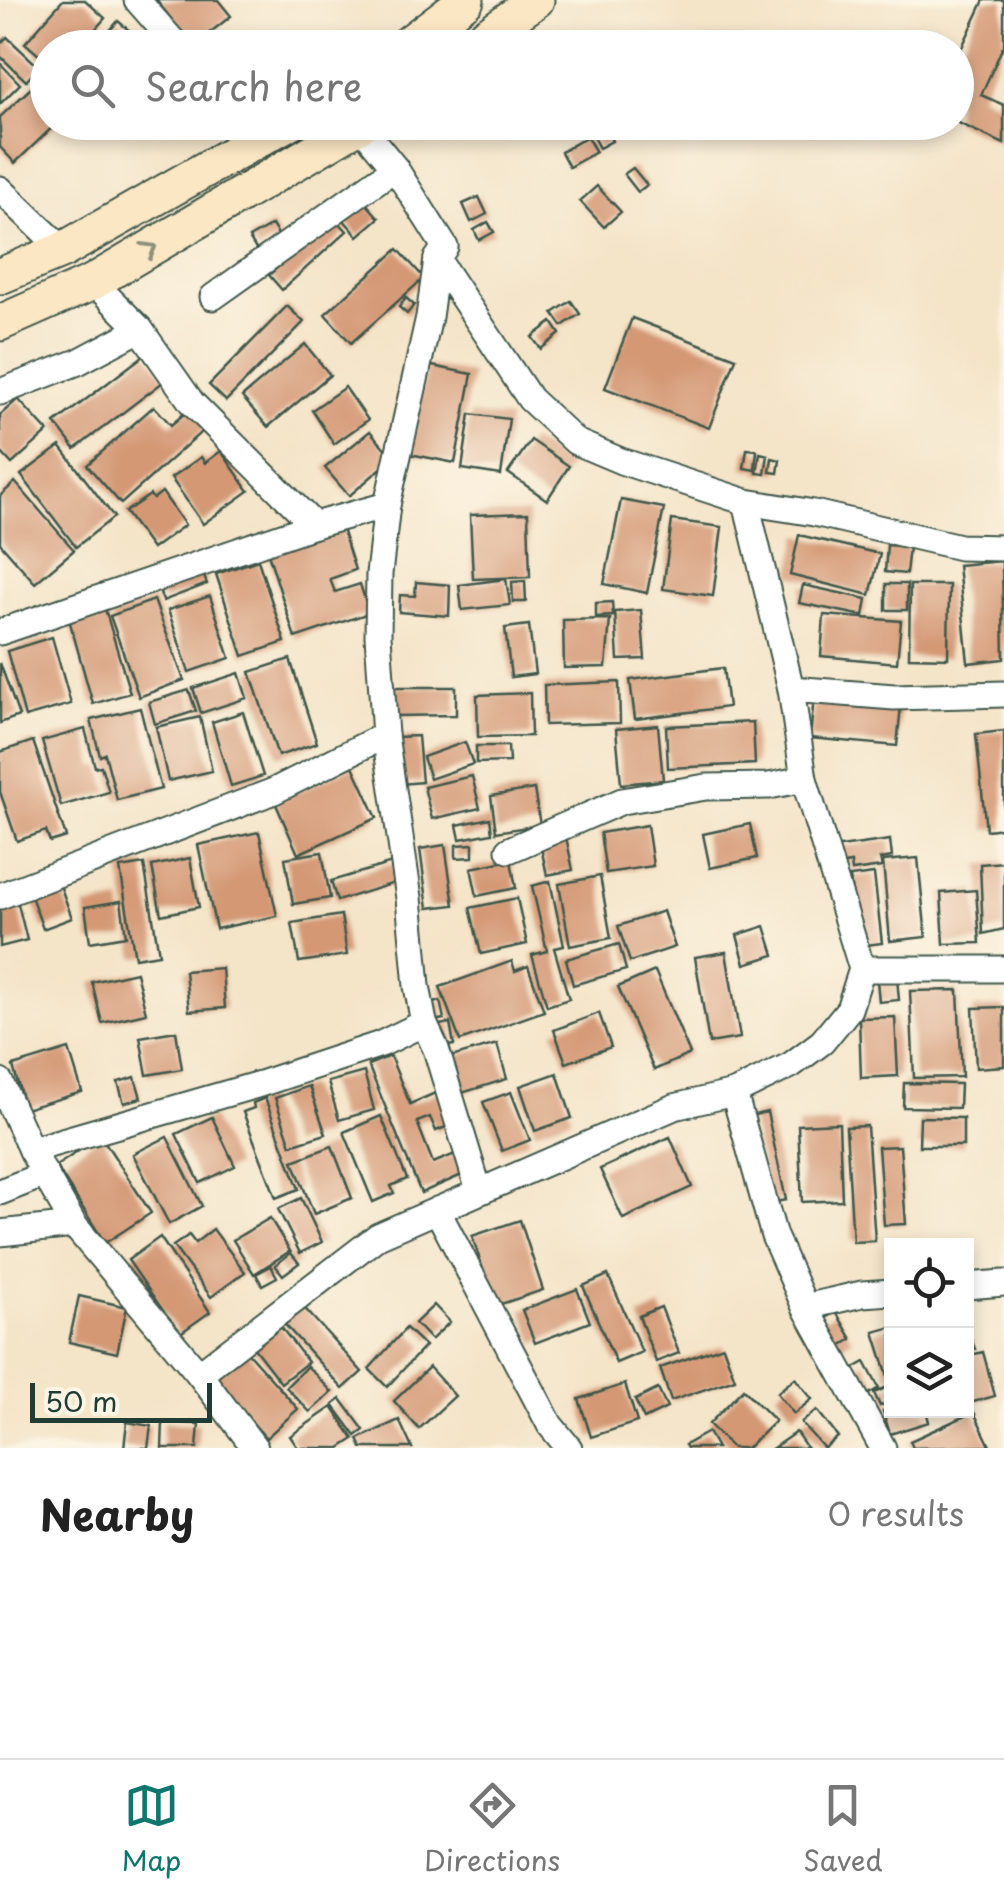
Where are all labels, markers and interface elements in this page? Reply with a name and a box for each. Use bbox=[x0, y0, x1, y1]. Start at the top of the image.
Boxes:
search box bbox=[30, 30, 974, 140]
text: Search here bbox=[145, 57, 362, 114]
icon: search bbox=[65, 58, 120, 113]
one-way arrow bbox=[139, 242, 157, 261]
map controls bbox=[884, 1238, 974, 1418]
button: locate bbox=[884, 1238, 974, 1328]
button: layers bbox=[884, 1328, 974, 1418]
scale bar bbox=[30, 1378, 212, 1422]
text: 50 m bbox=[45, 1379, 118, 1422]
text: Nearby bbox=[40, 1482, 194, 1545]
text: 0 results bbox=[828, 1489, 964, 1537]
tab: Map bbox=[121, 1778, 181, 1881]
tab: Directions bbox=[424, 1778, 560, 1881]
tab: Saved bbox=[803, 1778, 883, 1881]

